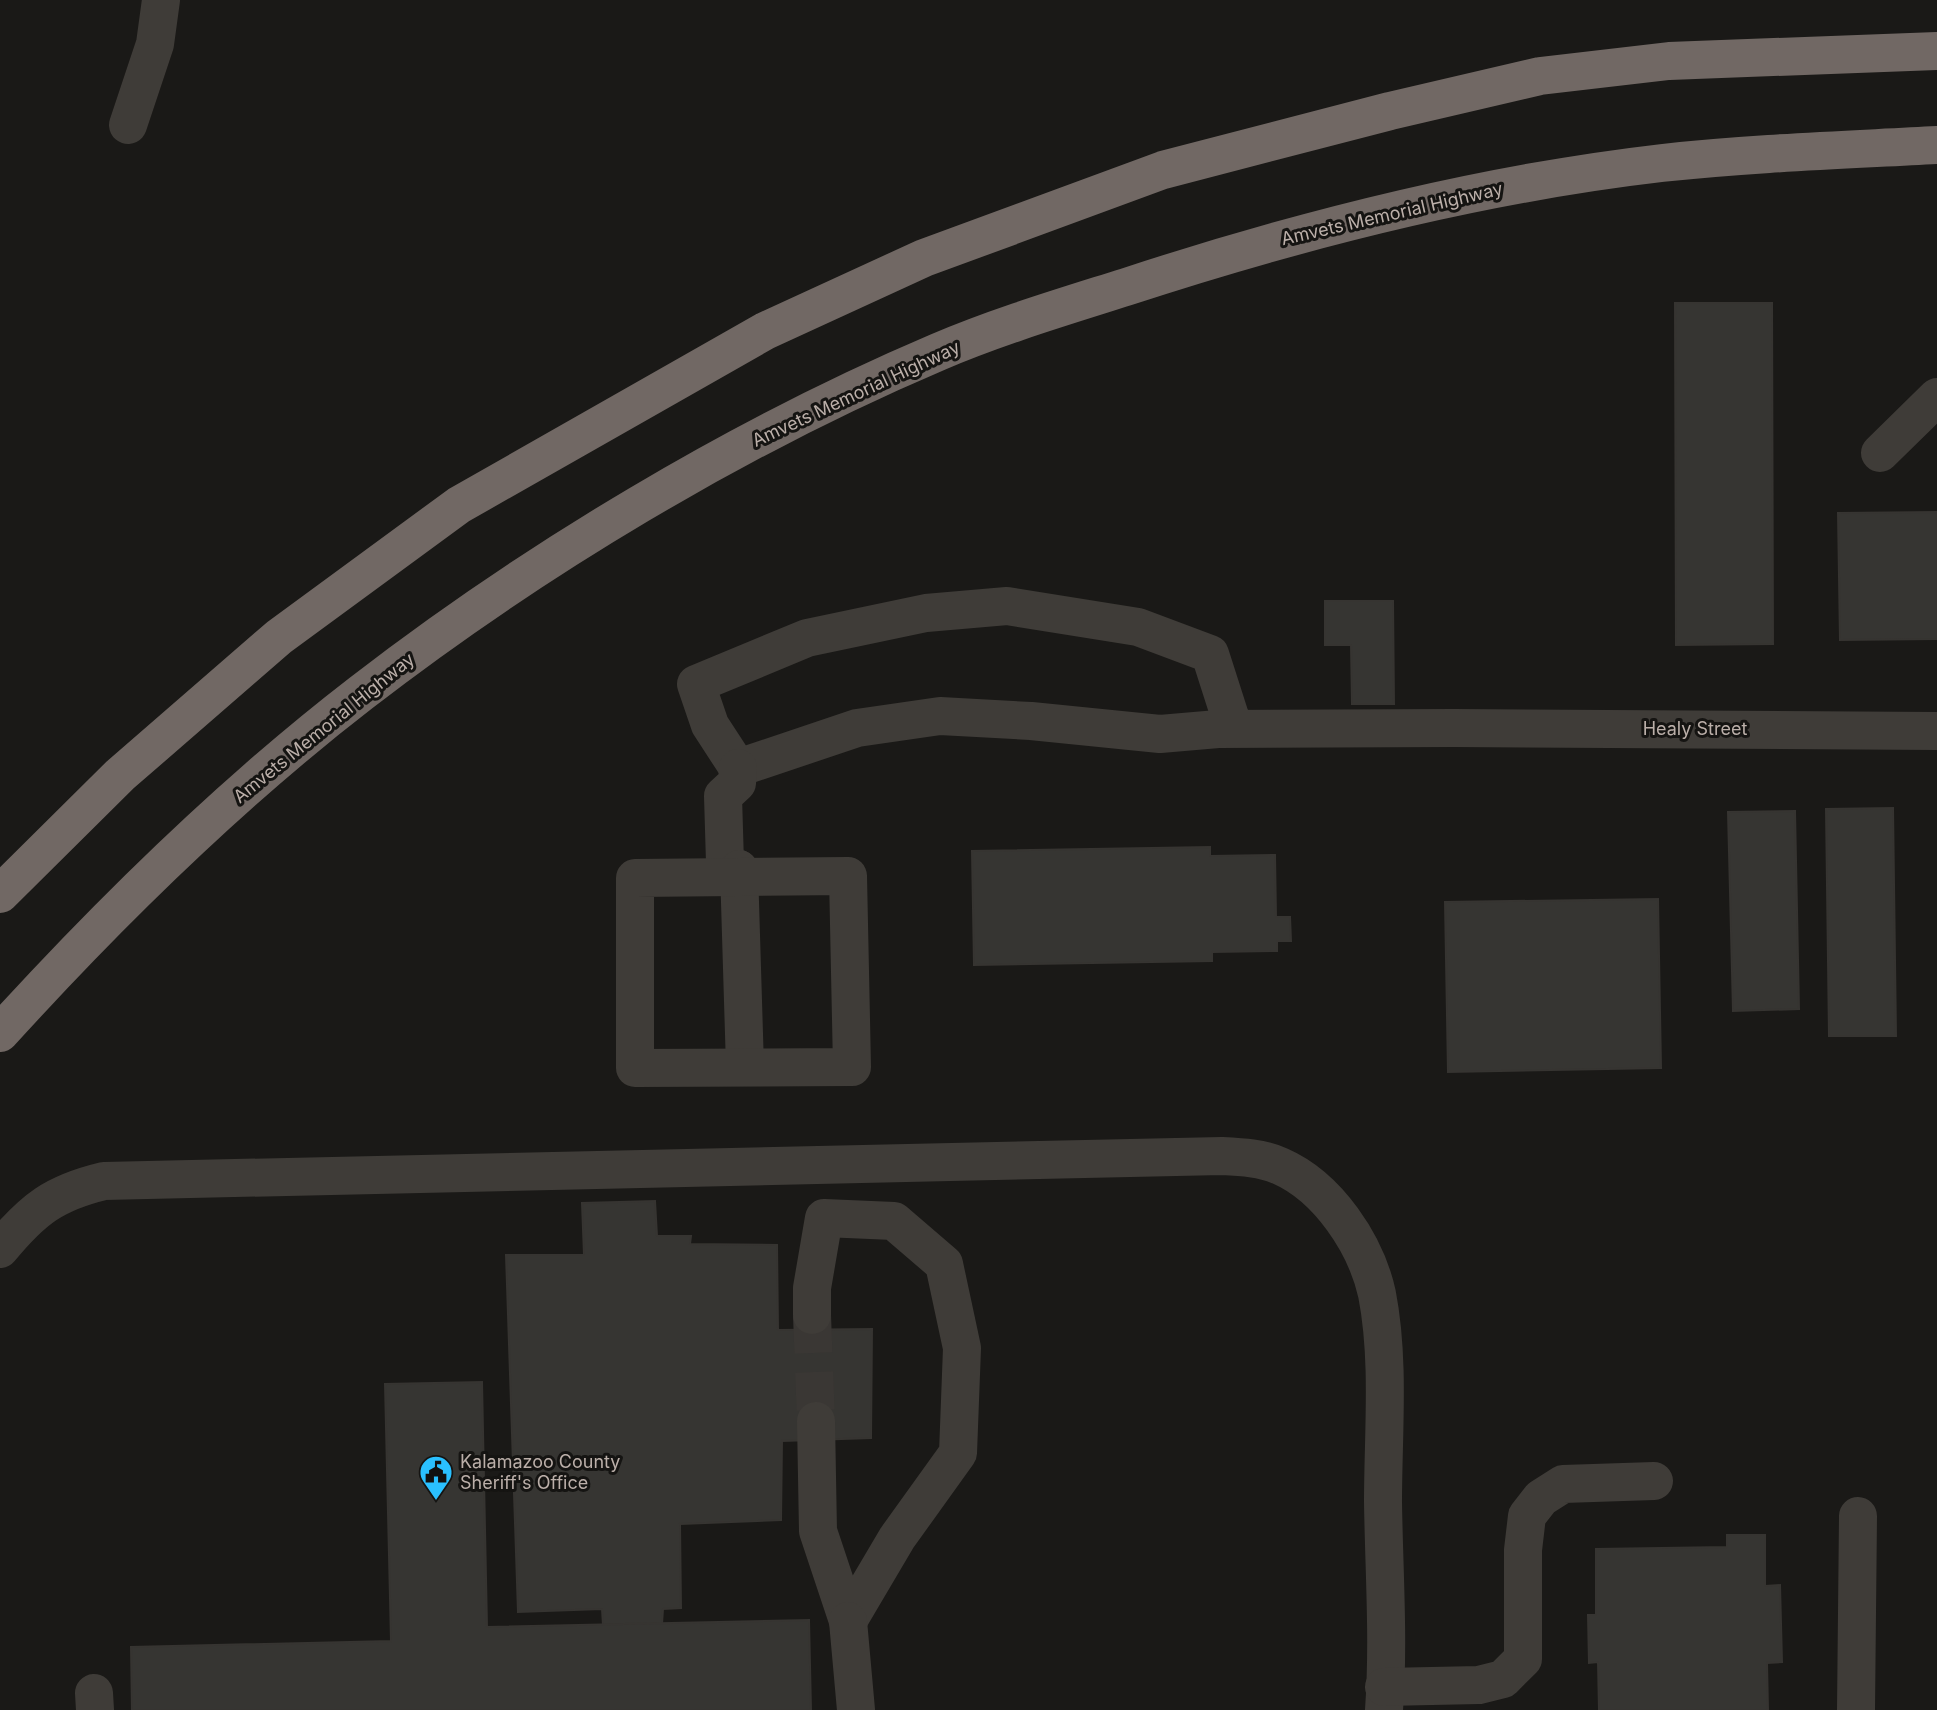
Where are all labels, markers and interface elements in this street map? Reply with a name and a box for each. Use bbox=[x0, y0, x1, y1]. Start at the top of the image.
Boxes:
street label: Amvets Memorial Highway bbox=[1279, 178, 1505, 249]
street label: Amvets Memorial Highway bbox=[749, 336, 963, 451]
street label: Amvets Memorial Highway bbox=[229, 648, 418, 807]
street label: Healy Street bbox=[1643, 718, 1747, 739]
place label: Kalamazoo County Sheriff's Office bbox=[460, 1451, 620, 1493]
public building icon: Kalamazoo County Sheriff's Office bbox=[417, 1453, 455, 1502]

